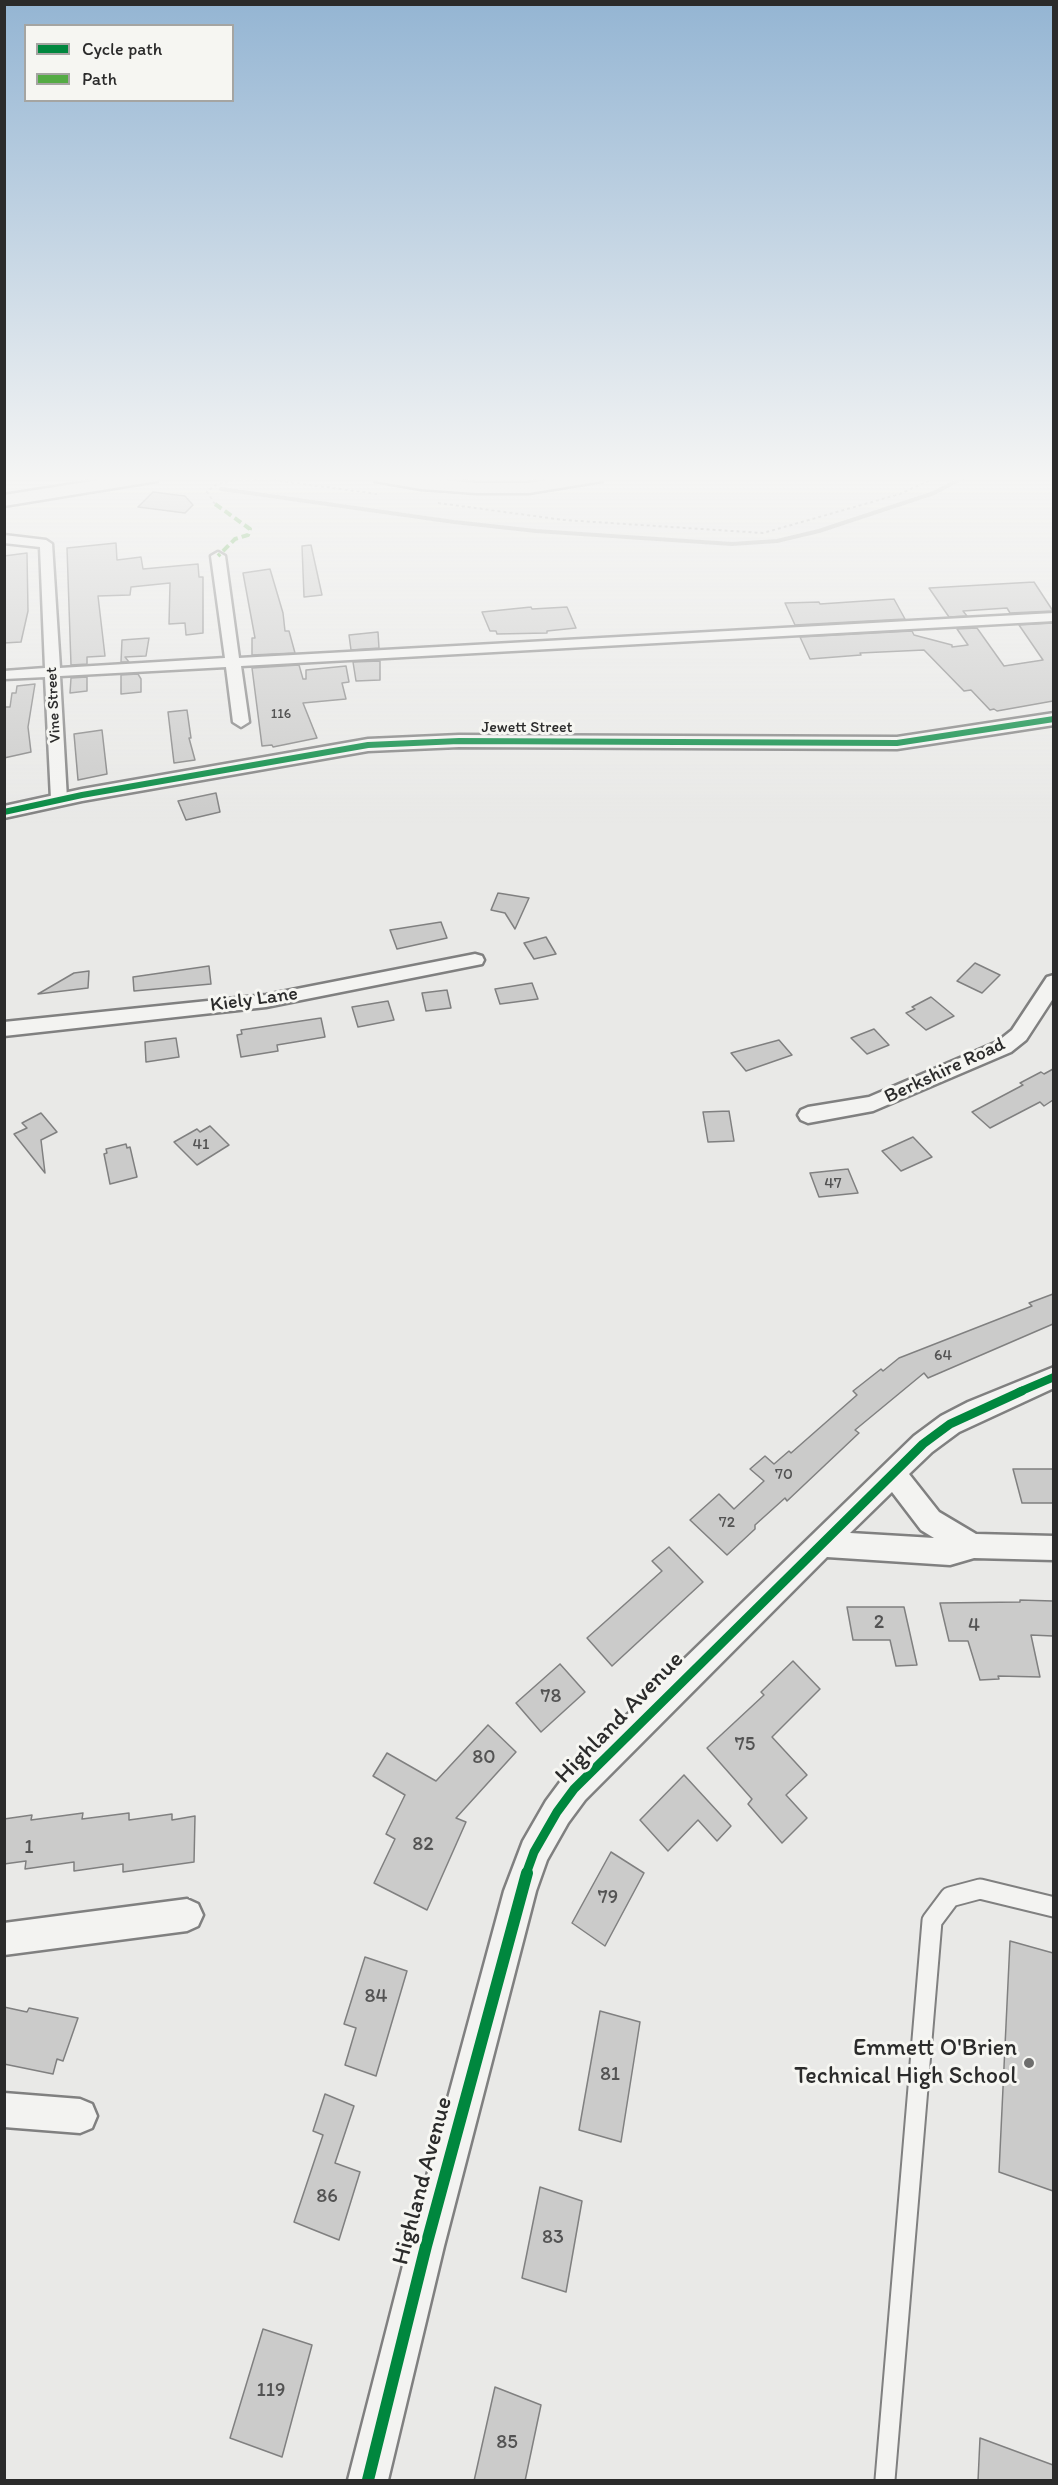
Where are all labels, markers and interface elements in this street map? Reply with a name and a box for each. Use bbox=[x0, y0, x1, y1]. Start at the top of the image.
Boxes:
legend bbox=[24, 24, 234, 102]
text: Cycle path bbox=[82, 38, 162, 60]
text: Path bbox=[82, 68, 117, 90]
street label: Vine Street bbox=[42, 667, 66, 743]
house number: 116 bbox=[271, 706, 291, 722]
street label: Jewett Street bbox=[481, 718, 573, 738]
street label: Kiely Lane bbox=[209, 982, 299, 1018]
street label: Berkshire Road bbox=[881, 1033, 1009, 1109]
house number: 41 bbox=[192, 1135, 210, 1155]
house number: 47 bbox=[824, 1174, 842, 1194]
house number: 64 bbox=[934, 1346, 952, 1366]
house number: 70 bbox=[775, 1465, 793, 1485]
house number: 72 bbox=[719, 1513, 735, 1533]
house number: 2 bbox=[874, 1611, 884, 1635]
house number: 4 bbox=[968, 1614, 980, 1638]
street label: Highland Avenue bbox=[550, 1646, 690, 1790]
house number: 78 bbox=[541, 1685, 561, 1709]
house number: 75 bbox=[735, 1733, 755, 1757]
house number: 80 bbox=[472, 1746, 496, 1770]
house number: 82 bbox=[412, 1833, 434, 1857]
house number: 1 bbox=[24, 1836, 34, 1860]
house number: 79 bbox=[598, 1886, 618, 1910]
house number: 84 bbox=[365, 1985, 387, 2009]
place label: Emmett O'Brien Technical High School bbox=[794, 2035, 1017, 2091]
marker: Emmett O'Brien Technical High School bbox=[1022, 2056, 1036, 2070]
house number: 81 bbox=[600, 2063, 620, 2087]
street label: Highland Avenue bbox=[387, 2094, 459, 2268]
house number: 86 bbox=[316, 2185, 338, 2209]
house number: 83 bbox=[542, 2226, 564, 2250]
house number: 119 bbox=[256, 2379, 286, 2403]
house number: 85 bbox=[496, 2431, 518, 2455]

